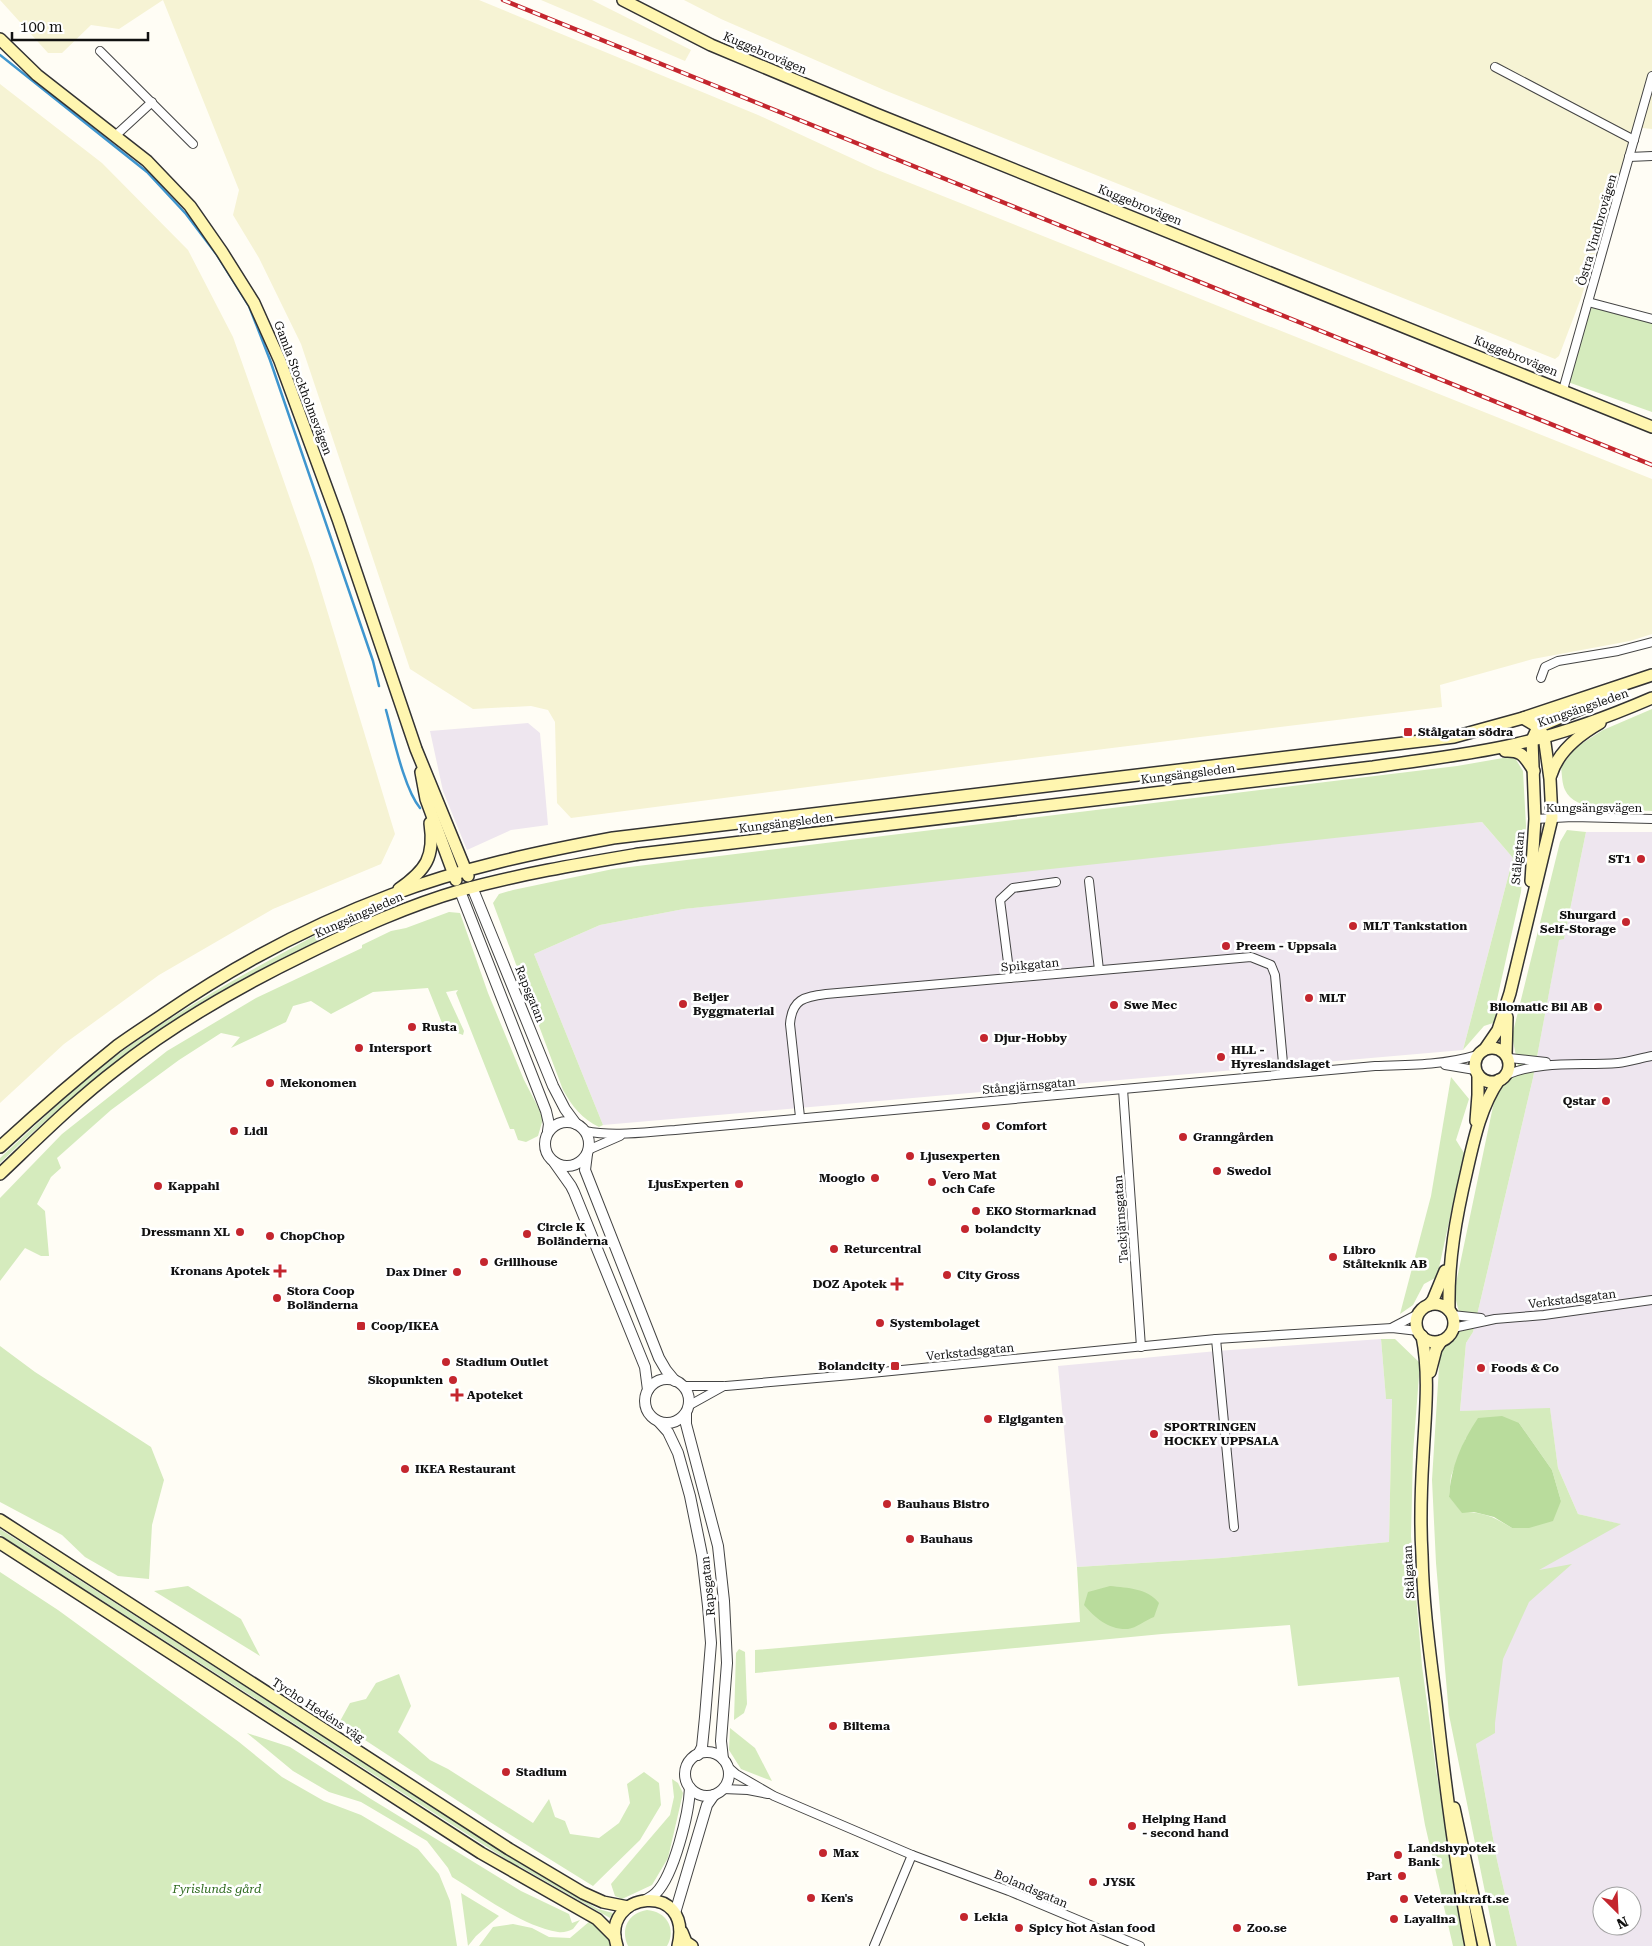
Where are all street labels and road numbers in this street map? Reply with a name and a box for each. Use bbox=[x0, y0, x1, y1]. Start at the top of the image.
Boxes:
street label: Kuggebrovägen bbox=[721, 29, 809, 77]
street label: Östra Vindbrovägen bbox=[1574, 172, 1620, 287]
street label: Kuggebrovägen bbox=[1096, 182, 1184, 228]
street label: Gamla Stockholmsvägen bbox=[271, 319, 335, 457]
street label: Kuggebrovägen bbox=[1472, 333, 1560, 379]
street label: Kungsängsleden bbox=[1536, 686, 1630, 730]
street label: Kungsängsleden bbox=[1140, 761, 1236, 787]
street label: Kungsängsvägen bbox=[1546, 801, 1643, 815]
street label: Kungsängsleden bbox=[738, 810, 834, 836]
street label: Stålgatan bbox=[1509, 830, 1527, 885]
street label: Kungsängsleden bbox=[313, 889, 406, 941]
street label: Spikgatan bbox=[1000, 955, 1060, 975]
street label: Rapsgatan bbox=[512, 964, 548, 1025]
street label: Stångjärnsgatan bbox=[982, 1075, 1077, 1097]
street label: Tackjärnsgatan bbox=[1111, 1174, 1131, 1263]
street label: Verkstadsgatan bbox=[1527, 1287, 1617, 1311]
street label: Verkstadsgatan bbox=[925, 1340, 1015, 1364]
street label: Stålgatan bbox=[1401, 1545, 1417, 1599]
street label: Rapsgatan bbox=[698, 1555, 718, 1617]
street label: Tycho Hedéns väg bbox=[269, 1675, 367, 1745]
street label: Bolandsgatan bbox=[992, 1867, 1070, 1911]

